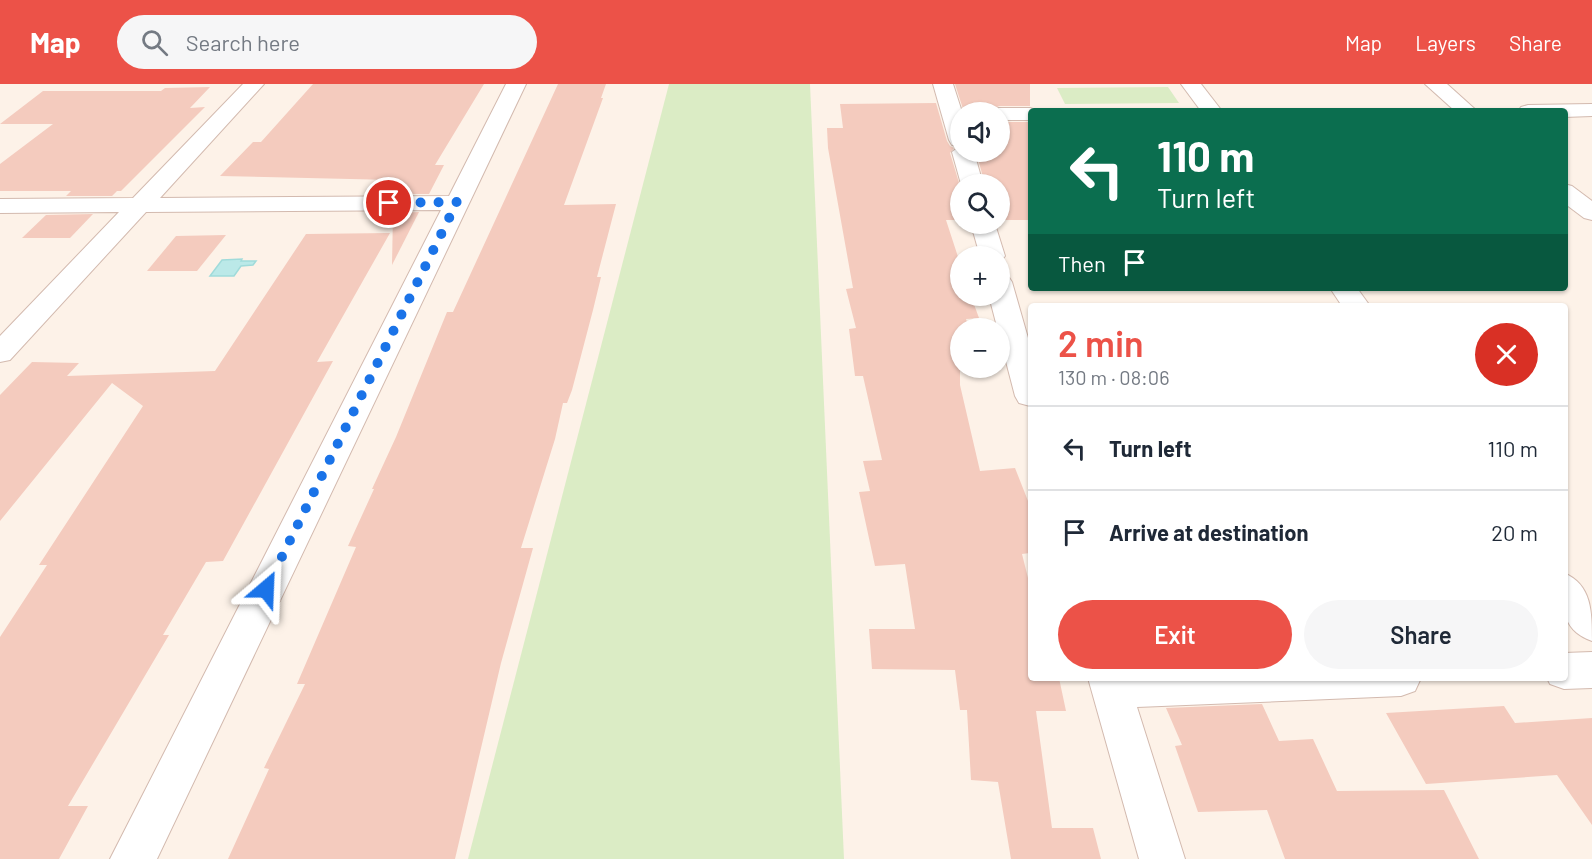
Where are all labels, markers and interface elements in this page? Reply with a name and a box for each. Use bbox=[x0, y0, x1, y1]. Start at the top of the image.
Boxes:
search box bbox=[117, 15, 537, 69]
text: Map bbox=[30, 25, 81, 59]
icon: search bbox=[138, 26, 171, 59]
text: Search here bbox=[186, 29, 300, 55]
text: Map bbox=[1345, 30, 1382, 55]
text: Layers bbox=[1415, 30, 1476, 55]
text: Share bbox=[1509, 30, 1562, 55]
map controls bbox=[950, 102, 1010, 378]
button: sound bbox=[950, 102, 1010, 162]
text: 110 m bbox=[1157, 130, 1254, 180]
icon: left bbox=[1058, 132, 1136, 210]
button: search bbox=[950, 174, 1010, 234]
pin bbox=[363, 177, 414, 228]
text: Turn left bbox=[1157, 181, 1255, 213]
icon: arrive bbox=[372, 186, 405, 219]
button: + bbox=[950, 246, 1010, 306]
icon: arrive bbox=[1118, 246, 1151, 279]
text: Then bbox=[1058, 250, 1106, 276]
button: − bbox=[950, 318, 1010, 378]
text: 2 min bbox=[1058, 321, 1144, 364]
button: close bbox=[1475, 323, 1538, 386]
text: 130 m · 08:06 bbox=[1058, 365, 1169, 389]
icon: left bbox=[1058, 432, 1091, 465]
text: Turn left bbox=[1109, 435, 1192, 461]
text: 110 m bbox=[1488, 435, 1538, 461]
icon: arrive bbox=[1058, 516, 1091, 549]
text: Arrive at destination bbox=[1109, 519, 1308, 545]
text: 20 m bbox=[1491, 519, 1538, 545]
position arrow bbox=[234, 557, 298, 621]
button: Exit bbox=[1058, 600, 1292, 669]
button: Share bbox=[1304, 600, 1538, 669]

